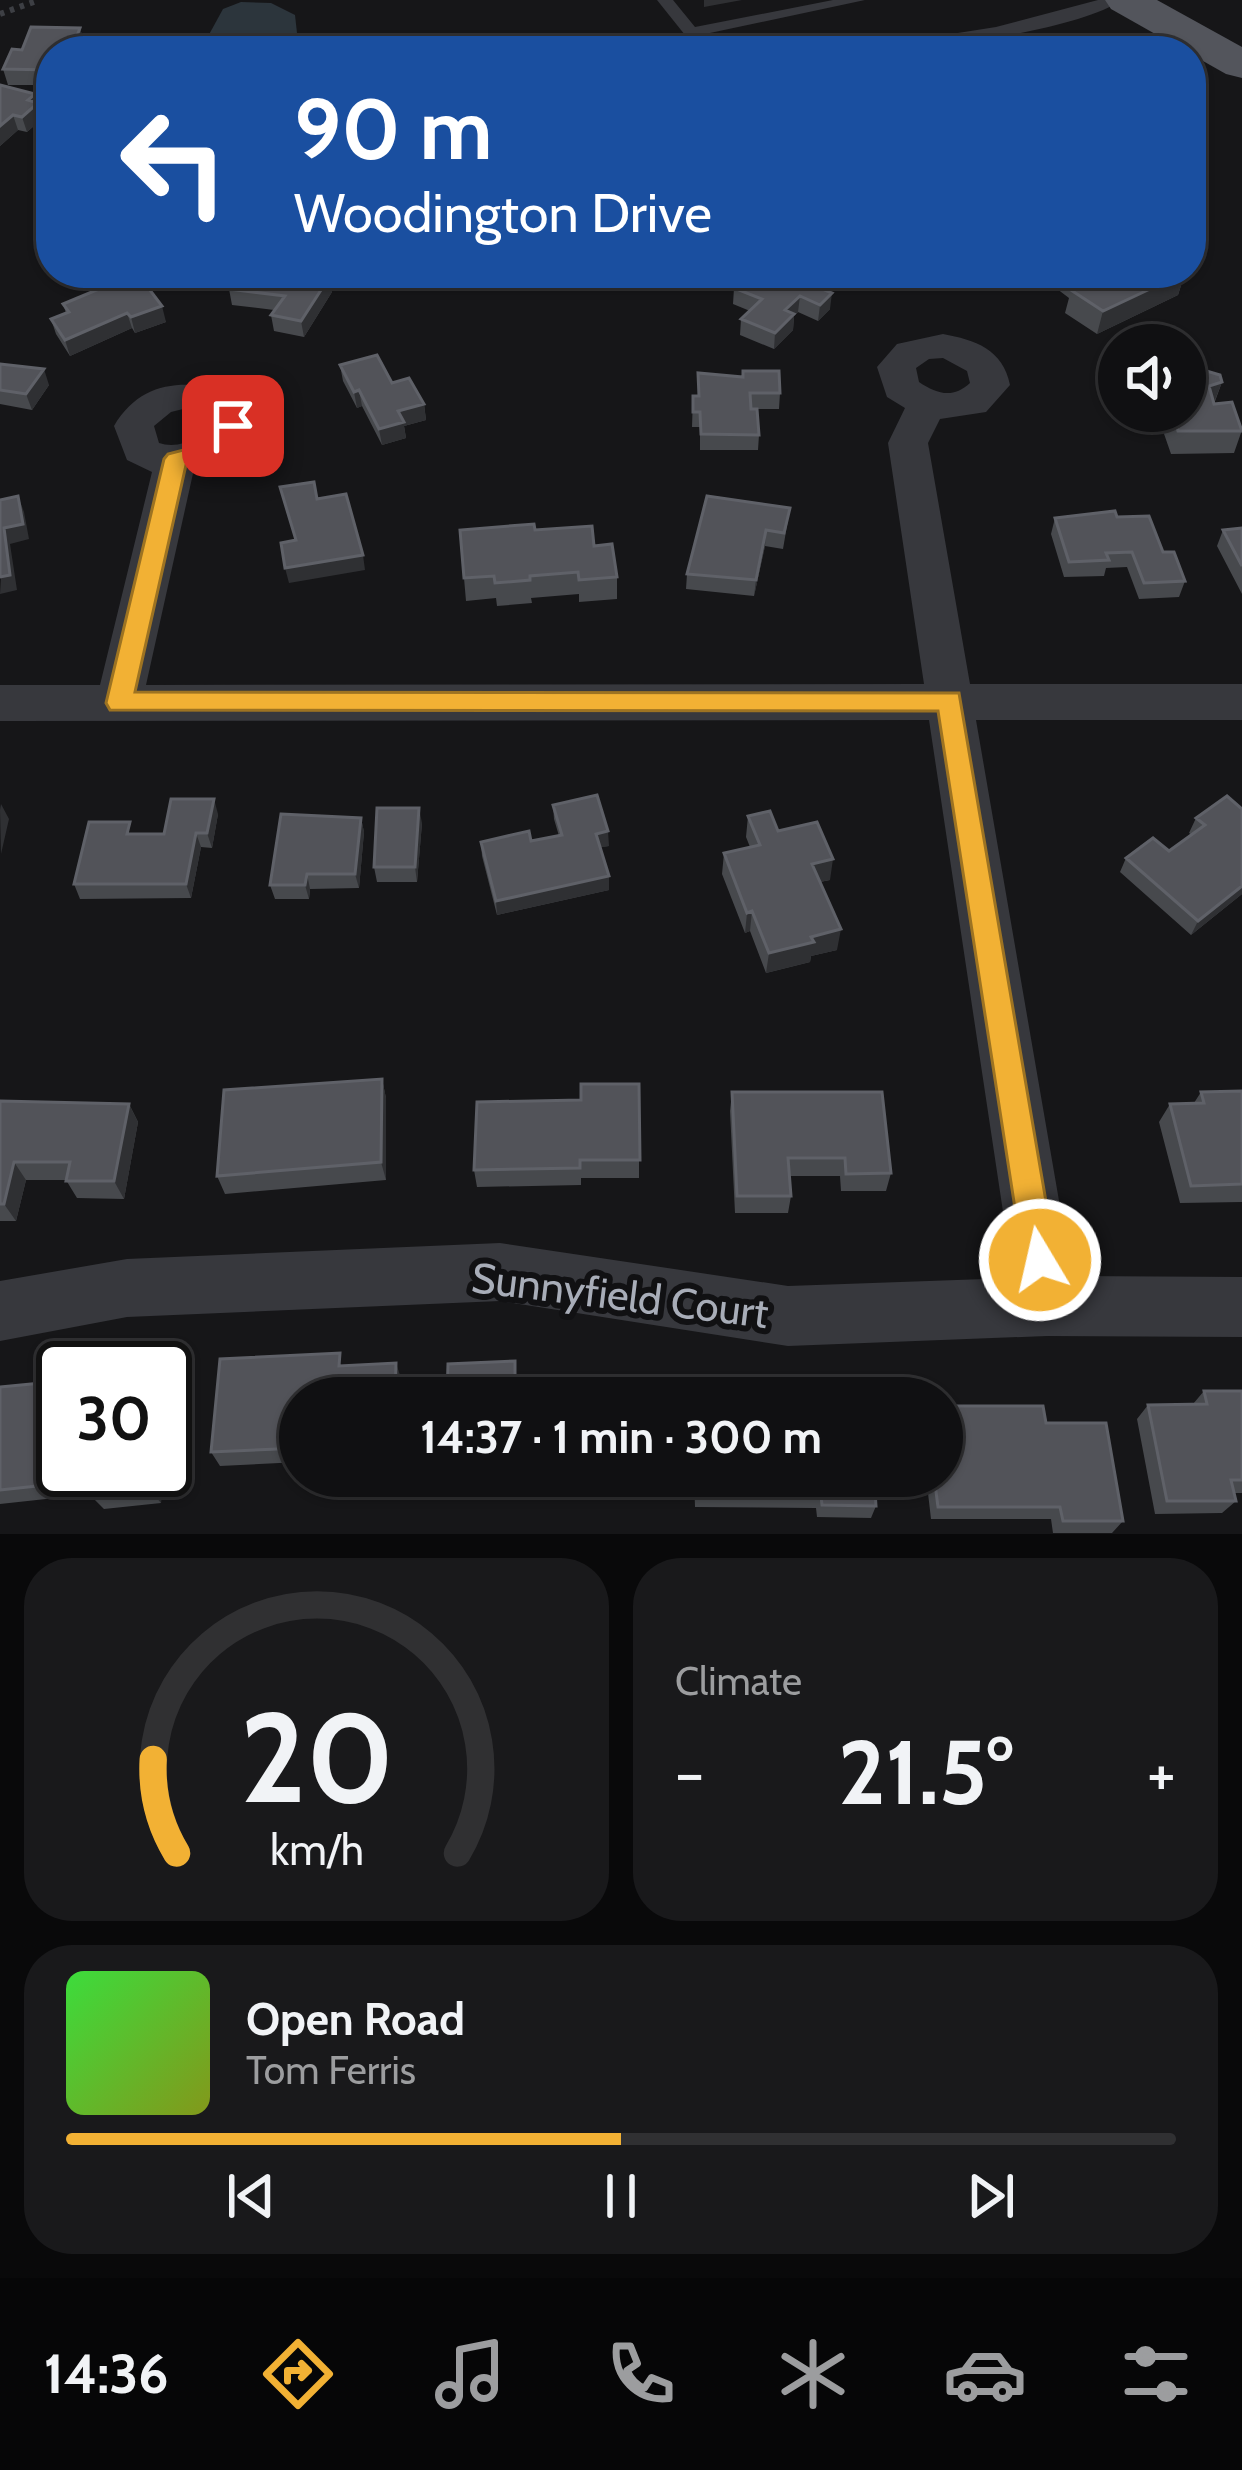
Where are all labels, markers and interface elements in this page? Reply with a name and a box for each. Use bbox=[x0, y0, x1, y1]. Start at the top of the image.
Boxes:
text: 90 m bbox=[294, 78, 492, 180]
icon: left bbox=[96, 84, 252, 240]
text: Woodington Drive bbox=[294, 180, 712, 246]
map controls bbox=[1098, 324, 1206, 432]
button: sound bbox=[1098, 324, 1206, 432]
pin bbox=[182, 375, 284, 477]
icon: arrive bbox=[200, 393, 266, 459]
position arrow bbox=[977, 1197, 1103, 1323]
street label: Sunnyfield Court bbox=[469, 1251, 771, 1339]
speed limit sign: 30 bbox=[36, 1341, 192, 1497]
text: 14:37 · 1 min · 300 m bbox=[420, 1410, 822, 1464]
text: Climate bbox=[675, 1657, 802, 1705]
text: 20 bbox=[239, 1682, 394, 1833]
text: 21.5° bbox=[838, 1717, 1013, 1827]
text: − bbox=[675, 1732, 704, 1813]
text: + bbox=[1147, 1732, 1176, 1813]
text: km/h bbox=[270, 1823, 363, 1875]
text: Open Road bbox=[246, 1992, 465, 2046]
text: Tom Ferris bbox=[246, 2046, 416, 2094]
icon: previous bbox=[218, 2163, 284, 2229]
icon: pause bbox=[588, 2163, 654, 2229]
icon: next bbox=[958, 2163, 1024, 2229]
icon: directions bbox=[256, 2332, 340, 2416]
icon: music bbox=[428, 2332, 512, 2416]
icon: phone bbox=[599, 2332, 683, 2416]
icon: climate bbox=[771, 2332, 855, 2416]
icon: car bbox=[943, 2332, 1027, 2416]
icon: filters bbox=[1114, 2332, 1198, 2416]
text: 14:36 bbox=[44, 2341, 169, 2407]

